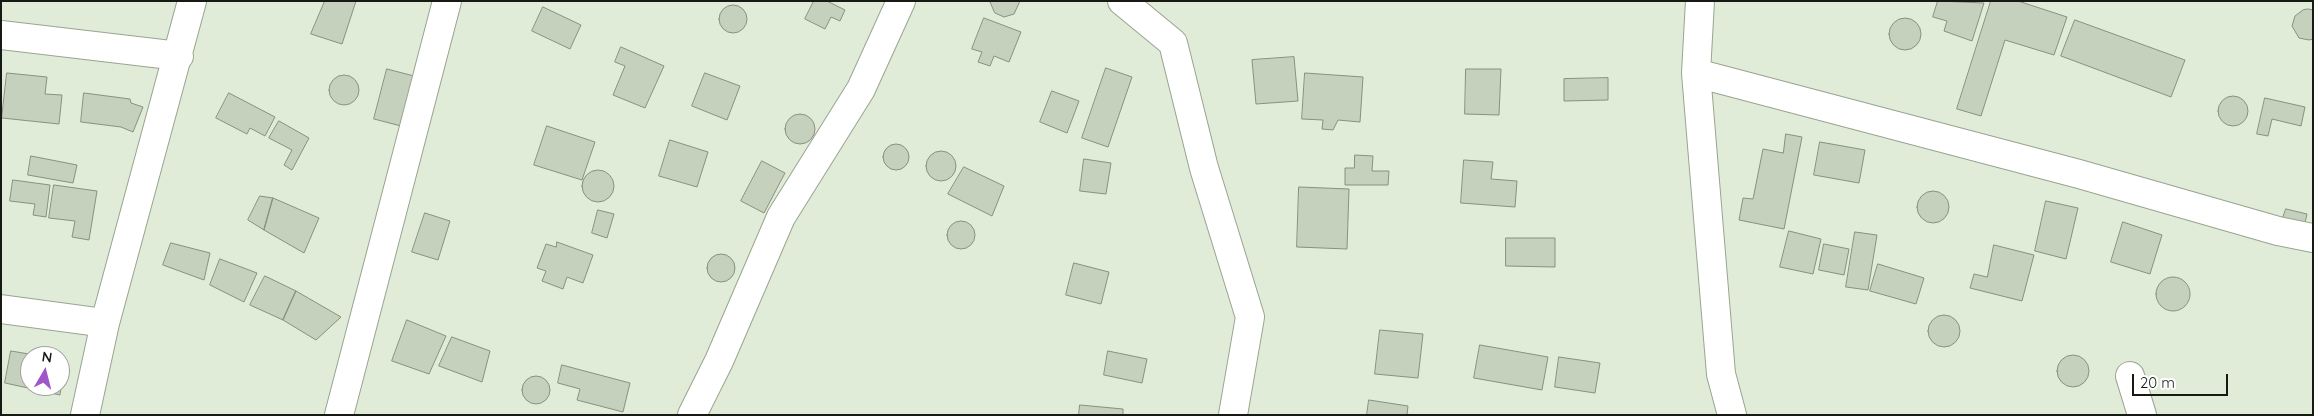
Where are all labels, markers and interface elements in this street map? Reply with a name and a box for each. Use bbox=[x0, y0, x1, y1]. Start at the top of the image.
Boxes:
north arrow bbox=[20, 346, 70, 396]
text: N bbox=[41, 348, 53, 367]
scale bar bbox=[2134, 364, 2230, 396]
text: 20 m bbox=[2140, 373, 2175, 392]

